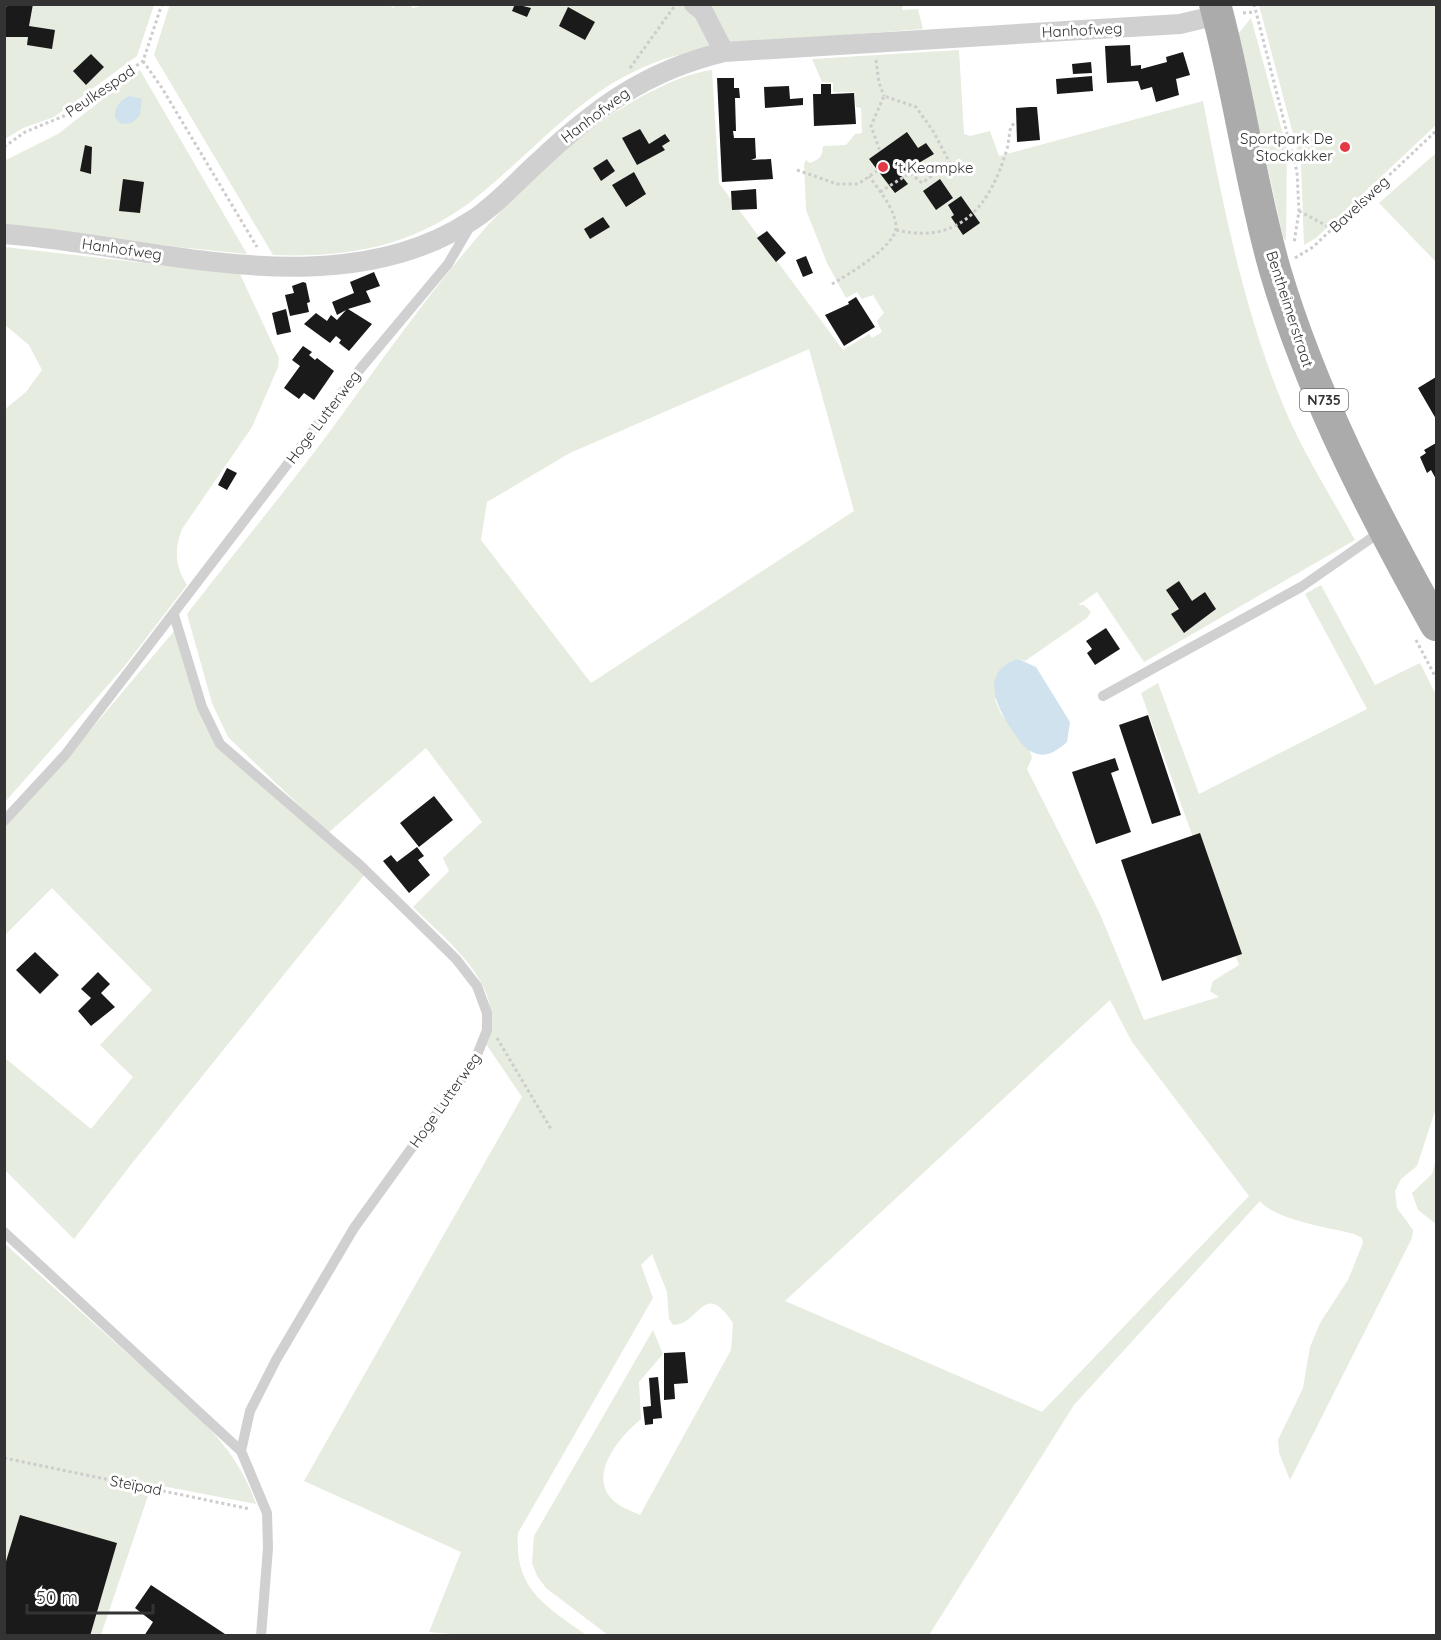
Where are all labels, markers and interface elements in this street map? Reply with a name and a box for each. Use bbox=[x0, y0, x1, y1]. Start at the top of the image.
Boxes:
street label: Hanhofweg bbox=[1041, 18, 1123, 42]
street label: Peulkespad bbox=[62, 61, 138, 121]
street label: Hanhofweg bbox=[557, 83, 633, 147]
place label: Sportpark De Stockakker bbox=[1240, 129, 1333, 165]
marker: Sportpark De Stockakker bbox=[1338, 140, 1352, 154]
place label: 't Keampke bbox=[895, 158, 973, 177]
marker: 't Keampke bbox=[876, 160, 890, 174]
street label: Bavelsweg bbox=[1325, 172, 1393, 236]
street label: Hanhofweg bbox=[81, 234, 163, 264]
street label: Bentheimerstraat bbox=[1262, 248, 1318, 370]
street label: Hoge Lutterweg bbox=[282, 366, 364, 468]
road number: N735 bbox=[1300, 389, 1348, 411]
street label: Hoge Lutterweg bbox=[405, 1049, 485, 1151]
street label: Steïpad bbox=[108, 1471, 164, 1499]
scale bar bbox=[27, 1577, 153, 1615]
text: 50 m bbox=[36, 1586, 78, 1609]

